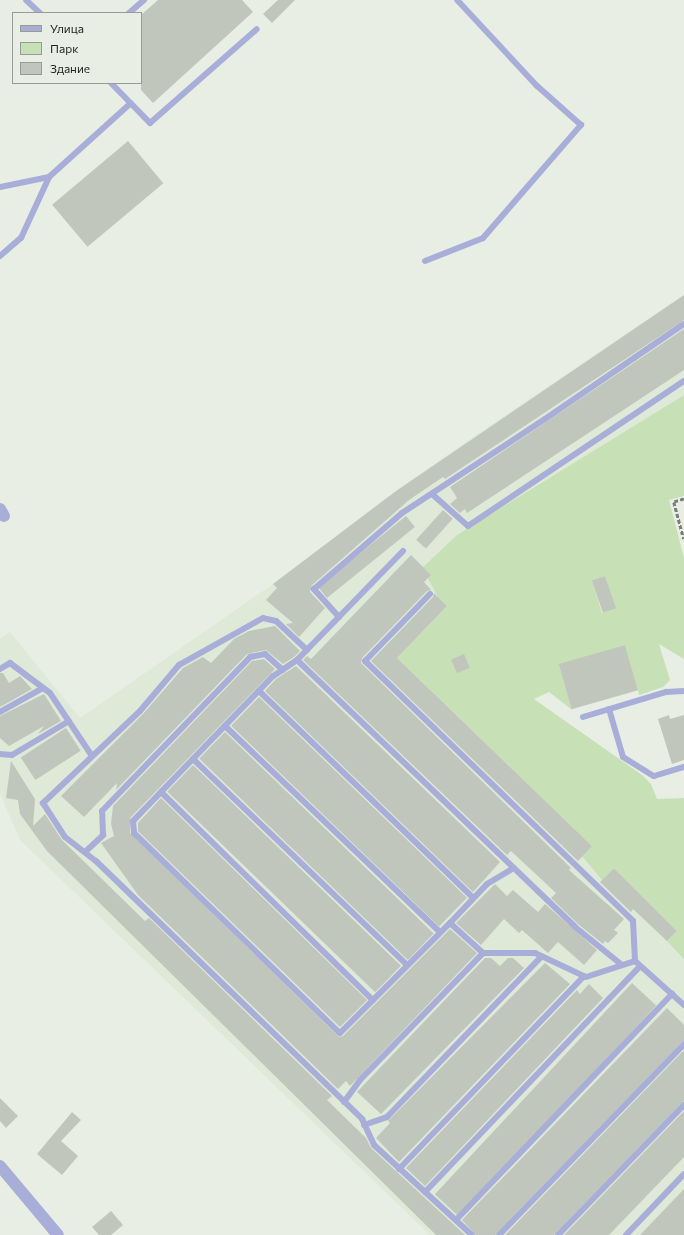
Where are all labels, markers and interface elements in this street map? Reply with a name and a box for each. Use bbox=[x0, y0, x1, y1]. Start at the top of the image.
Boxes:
legend bbox=[12, 12, 142, 84]
text: Улица bbox=[50, 21, 84, 35]
text: Парк bbox=[50, 41, 79, 55]
text: Здание bbox=[50, 61, 90, 75]

